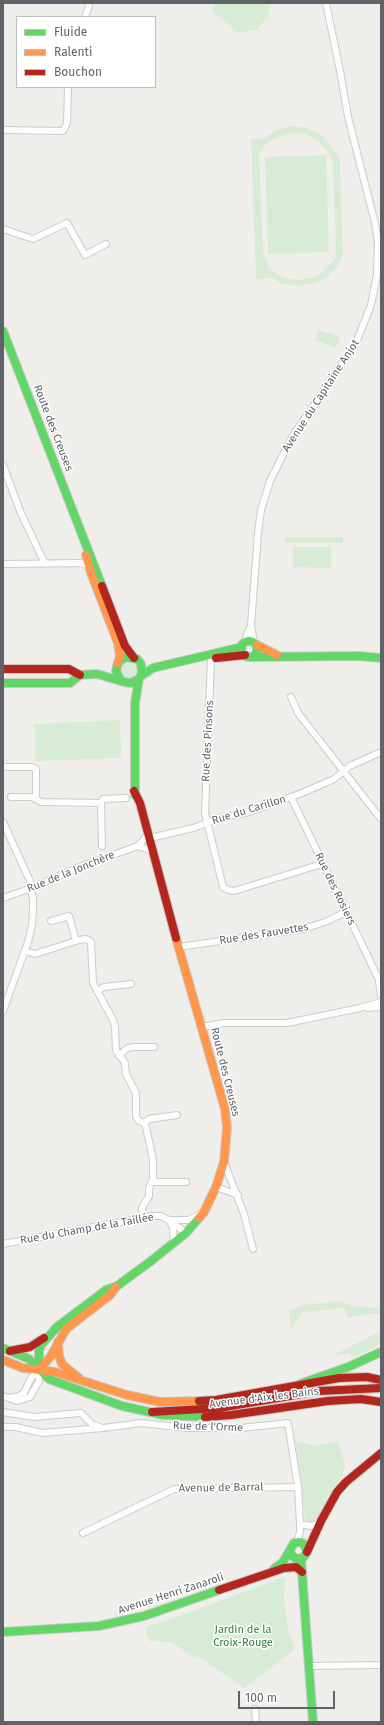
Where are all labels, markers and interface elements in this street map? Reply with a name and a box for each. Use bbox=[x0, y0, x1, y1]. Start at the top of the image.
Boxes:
legend bbox=[16, 16, 156, 88]
text: Fluide bbox=[54, 25, 87, 39]
text: Ralenti bbox=[54, 45, 92, 59]
text: Bouchon bbox=[54, 65, 102, 79]
street label: Avenue du Capitaine Anjot bbox=[280, 337, 362, 455]
street label: Route des Creuses bbox=[30, 383, 76, 473]
street label: Rue des Pinsons bbox=[199, 700, 217, 782]
street label: Rue du Carillon bbox=[210, 793, 288, 827]
street label: Rue de la Jonchère bbox=[25, 848, 117, 896]
street label: Rue des Rosiers bbox=[312, 851, 358, 927]
street label: Rue des Fauvettes bbox=[219, 920, 309, 948]
street label: Route des Creuses bbox=[208, 1026, 242, 1118]
street label: Rue du Champ de la Taillée bbox=[19, 1211, 155, 1247]
street label: Avenue d'Aix les Bains bbox=[208, 1385, 320, 1411]
street label: Rue de l'Orme bbox=[173, 1419, 243, 1435]
street label: Avenue de Barral bbox=[178, 1481, 264, 1495]
street label: Avenue Henri Zanaroli bbox=[117, 1571, 225, 1617]
park label: Jardin de la Croix-Rouge bbox=[213, 1623, 273, 1649]
scale bar bbox=[240, 1683, 337, 1709]
text: 100 m bbox=[245, 1691, 277, 1705]

